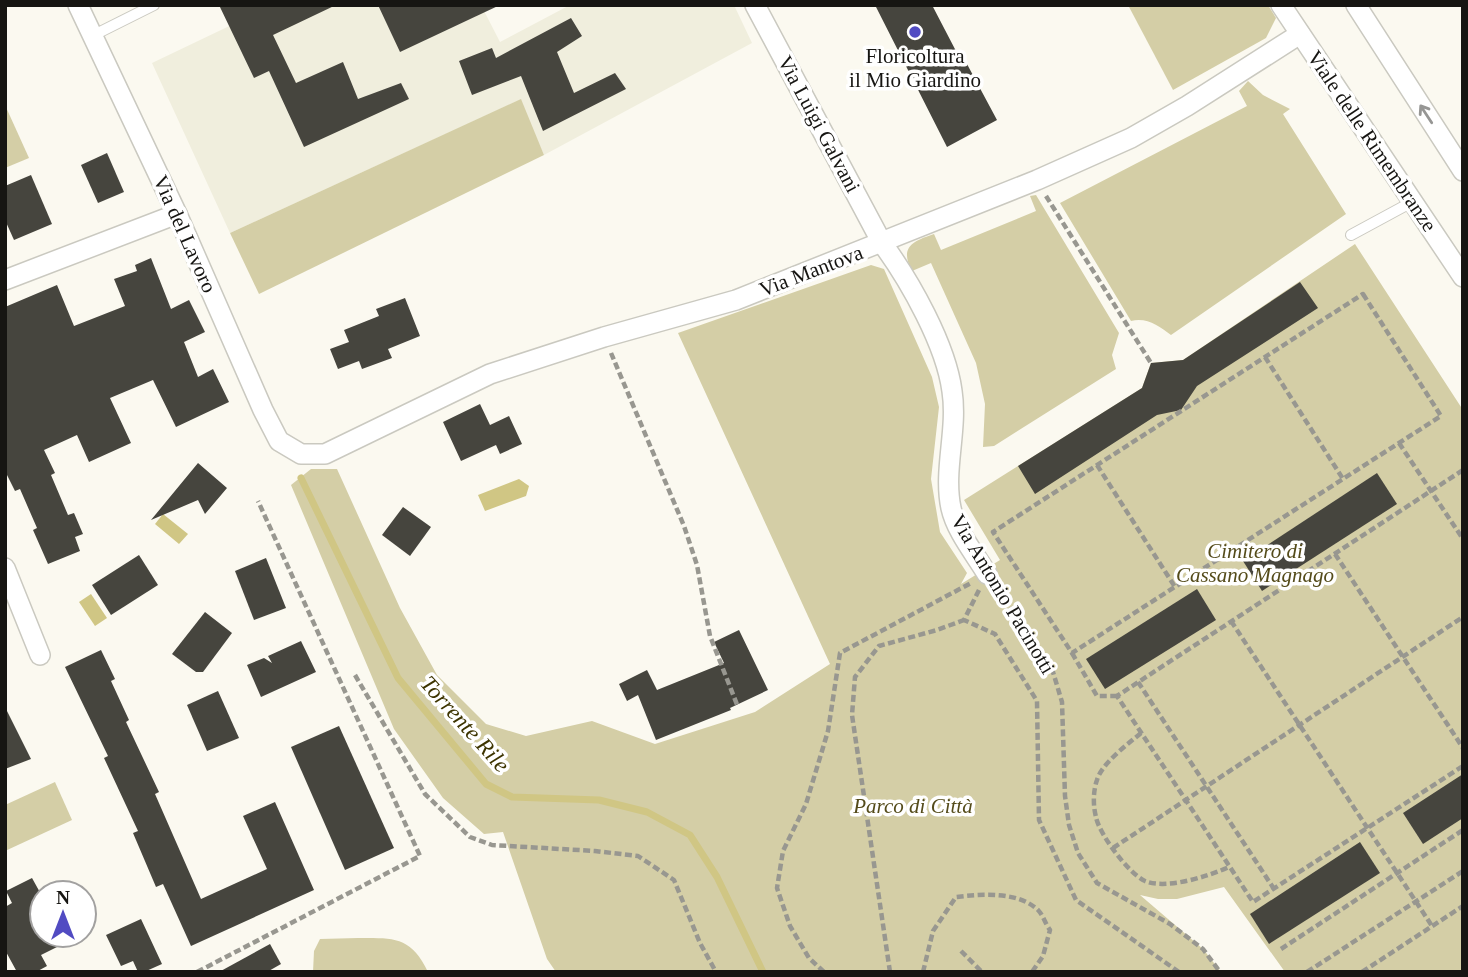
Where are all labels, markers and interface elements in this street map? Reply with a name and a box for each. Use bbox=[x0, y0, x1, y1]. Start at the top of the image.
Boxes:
marker: Floricoltura il Mio Giardino bbox=[907, 24, 923, 40]
place label: Floricoltura il Mio Giardino bbox=[849, 44, 981, 92]
street label: Viale delle Rimembranze bbox=[1302, 46, 1442, 236]
street label: Via Luigi Galvani bbox=[773, 51, 865, 197]
one-way arrow bbox=[1419, 105, 1433, 124]
street label: Via del Lavoro bbox=[148, 172, 222, 296]
street label: Via Mantova bbox=[756, 240, 867, 302]
street label: Via Antonio Pacinotti bbox=[946, 510, 1060, 678]
park label: Cimitero di Cassano Magnago bbox=[1176, 539, 1334, 587]
water label: Torrente Rile bbox=[415, 671, 515, 777]
park label: Parco di Città bbox=[852, 794, 973, 818]
north arrow bbox=[28, 879, 98, 949]
text: N bbox=[56, 887, 70, 908]

